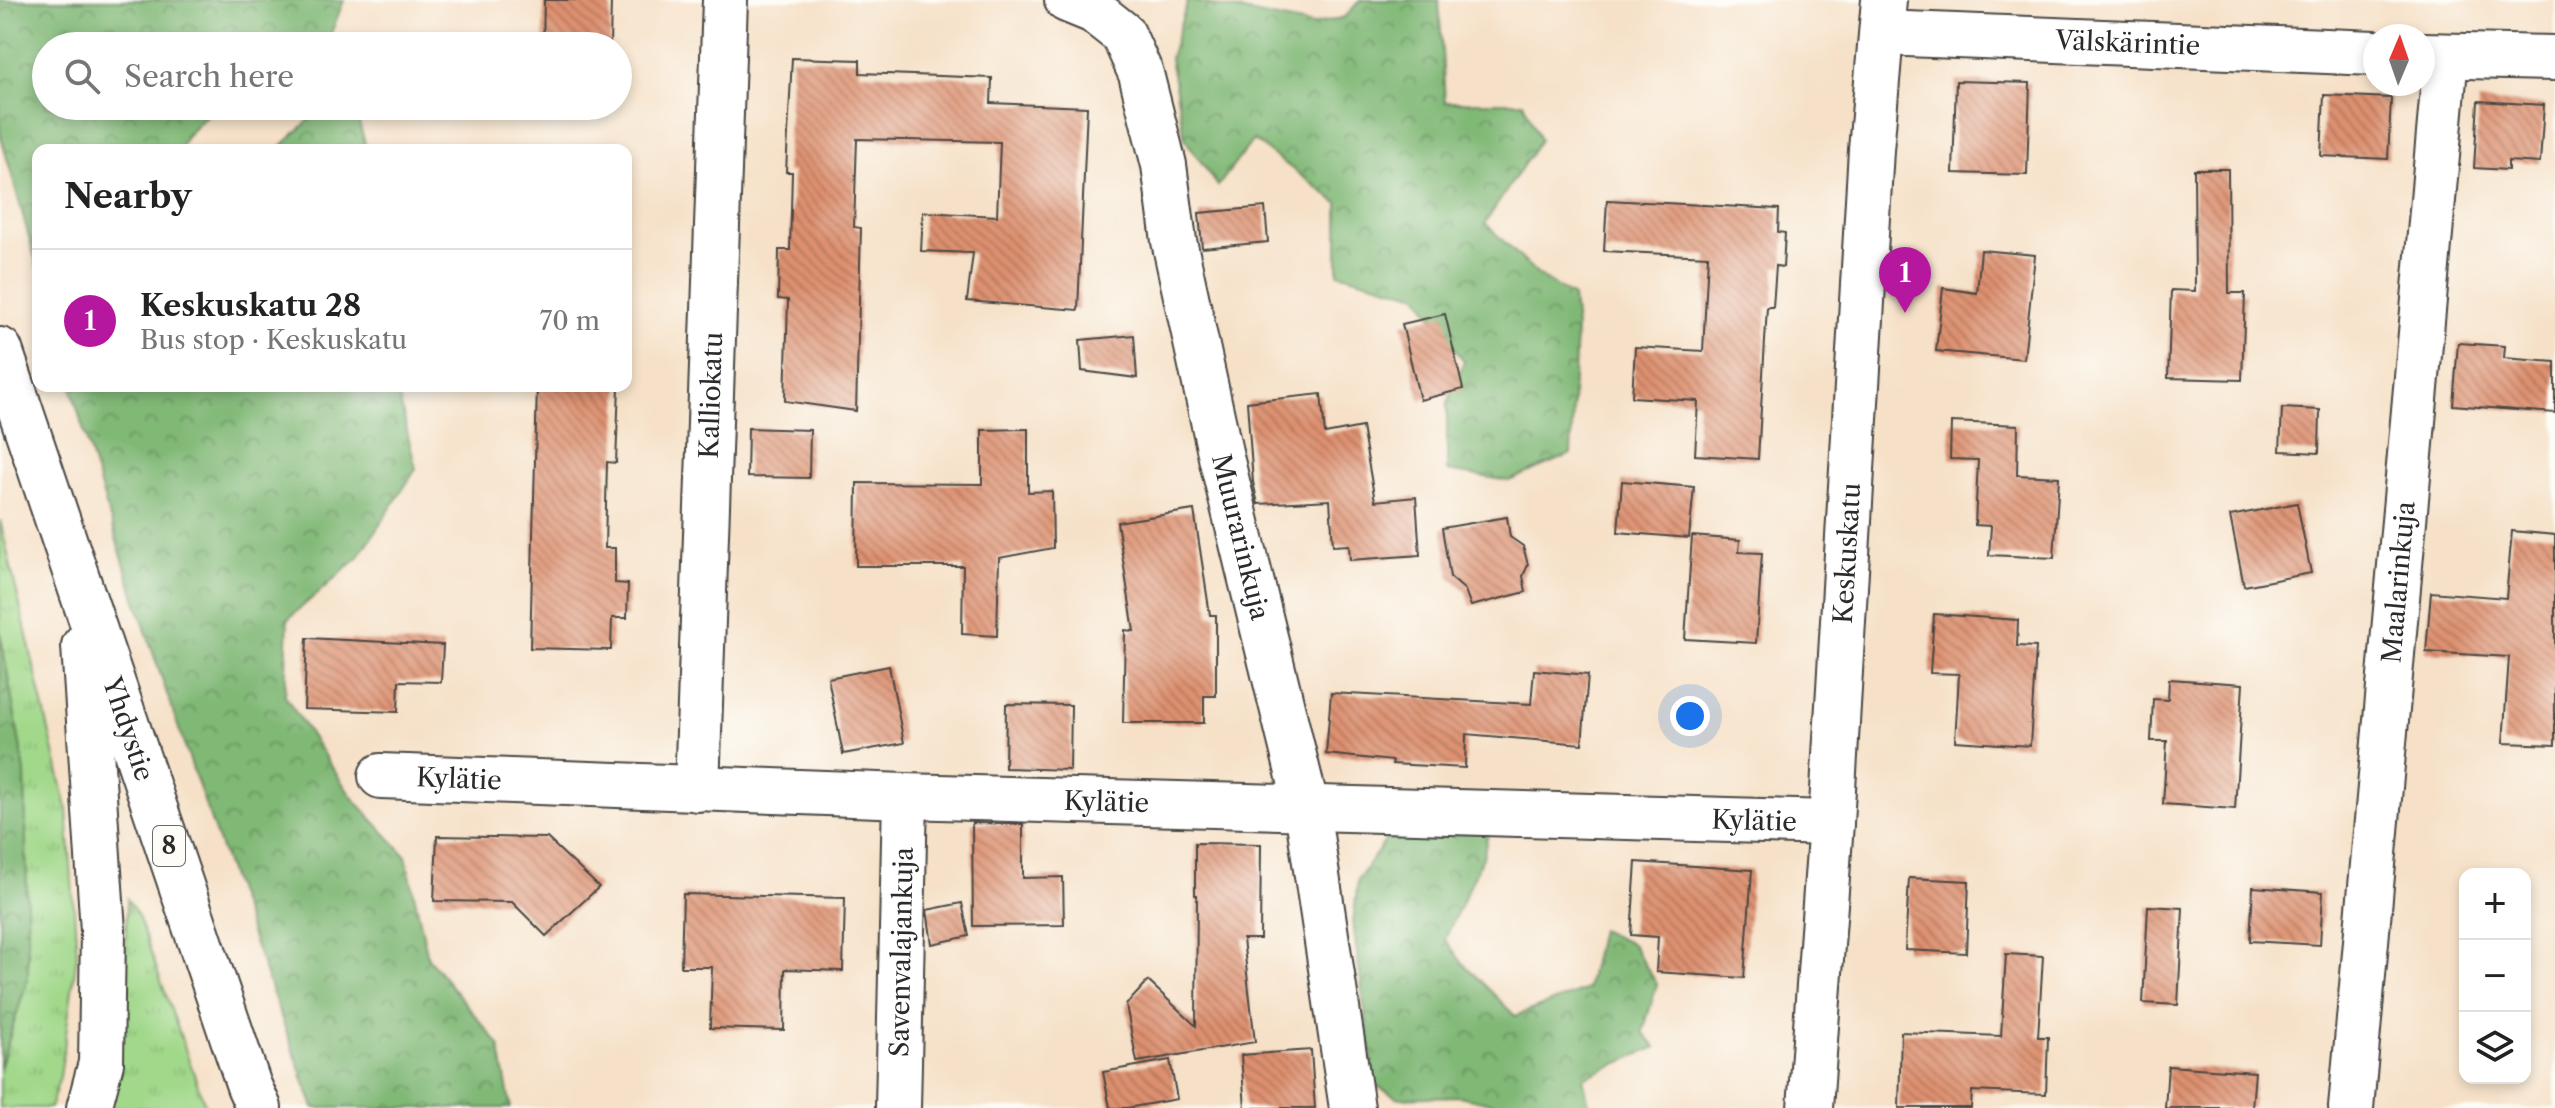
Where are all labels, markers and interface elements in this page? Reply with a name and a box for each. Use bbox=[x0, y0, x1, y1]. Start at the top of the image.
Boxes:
street label: Välskärintie bbox=[2054, 24, 2201, 62]
north arrow bbox=[2363, 24, 2435, 96]
search box bbox=[32, 32, 632, 120]
icon: search bbox=[60, 54, 104, 98]
text: Search here bbox=[124, 58, 294, 95]
text: Nearby bbox=[64, 175, 192, 217]
pin: 1 bbox=[1879, 247, 1931, 313]
text: Keskuskatu 28 bbox=[140, 287, 361, 324]
text: 1 bbox=[84, 305, 96, 337]
text: 70 m bbox=[540, 305, 600, 337]
text: Bus stop · Keskuskatu bbox=[140, 324, 407, 356]
street label: Kalliokatu bbox=[693, 331, 729, 459]
street label: Muurarinkuja bbox=[1205, 451, 1276, 624]
street label: Keskuskatu bbox=[1827, 482, 1867, 625]
street label: Maalarinkuja bbox=[2375, 500, 2422, 664]
street label: Yhdystie bbox=[95, 672, 161, 785]
your location bbox=[1670, 696, 1710, 736]
street label: Kylätie bbox=[416, 761, 502, 797]
street label: Kylätie bbox=[1063, 785, 1150, 819]
street label: Kylätie bbox=[1711, 804, 1797, 838]
road number: 8 bbox=[153, 826, 185, 866]
street label: Savenvalajankuja bbox=[883, 846, 920, 1057]
map controls bbox=[2459, 868, 2531, 1084]
button: + bbox=[2459, 868, 2531, 940]
button: − bbox=[2459, 940, 2531, 1012]
button: layers bbox=[2459, 1012, 2531, 1084]

